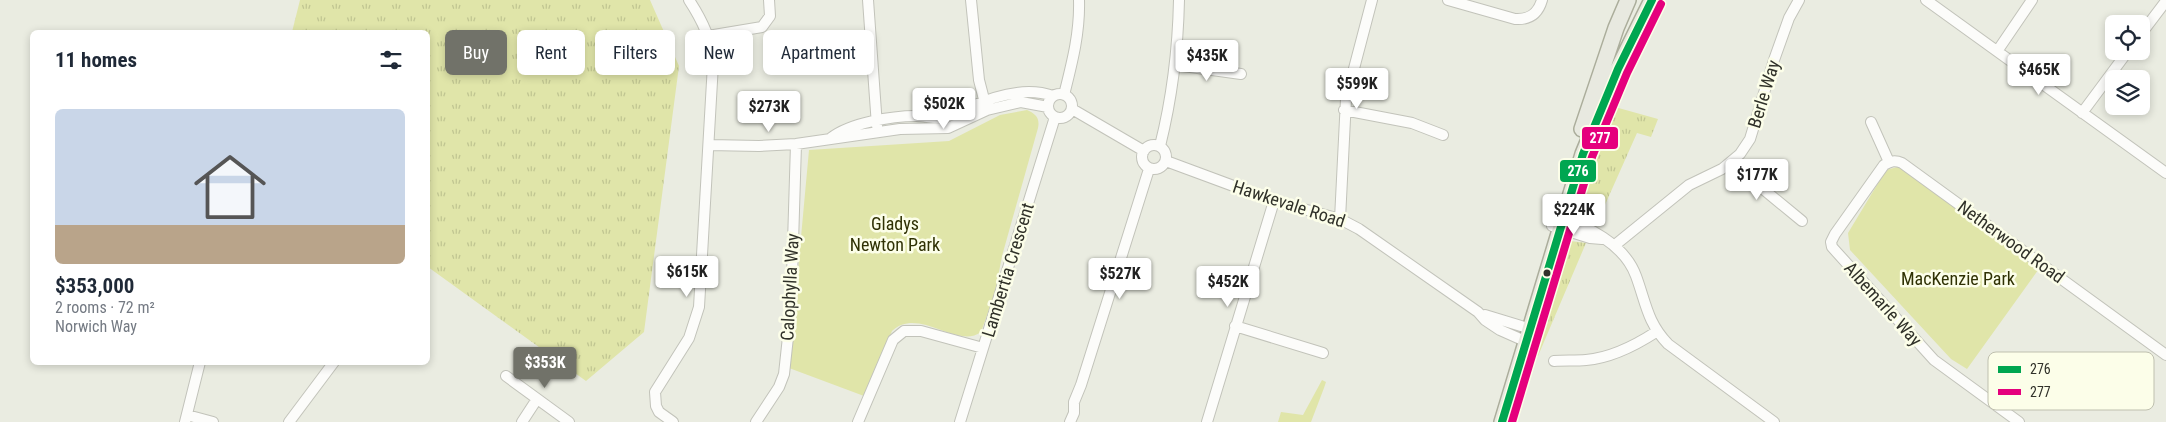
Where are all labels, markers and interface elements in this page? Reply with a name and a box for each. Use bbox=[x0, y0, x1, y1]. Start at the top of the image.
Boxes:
map controls bbox=[2105, 15, 2150, 115]
button: locate bbox=[2105, 15, 2150, 60]
chip: Buy bbox=[445, 30, 507, 75]
chip: Rent bbox=[517, 30, 585, 75]
chip: Filters bbox=[595, 30, 675, 75]
chip: New bbox=[685, 30, 753, 75]
chip: Apartment bbox=[763, 30, 874, 75]
pin: $435K bbox=[1172, 39, 1242, 82]
icon: filters bbox=[377, 46, 405, 74]
text: $435K bbox=[1186, 46, 1228, 65]
text: 11 homes bbox=[55, 48, 137, 72]
pin: $465K bbox=[2004, 54, 2074, 96]
street label: Berle Way bbox=[1743, 57, 1784, 130]
text: $465K bbox=[2018, 60, 2060, 79]
pin: $599K bbox=[1322, 68, 1392, 110]
button: layers bbox=[2105, 70, 2150, 115]
text: $599K bbox=[1336, 74, 1378, 93]
pin: $502K bbox=[909, 88, 979, 130]
pin: $273K bbox=[734, 90, 804, 133]
text: $502K bbox=[923, 94, 965, 113]
text: $273K bbox=[748, 97, 790, 116]
line badge: 277 bbox=[1581, 126, 1619, 150]
text: 277 bbox=[1589, 130, 1611, 146]
icon: home bbox=[185, 142, 275, 232]
pin: $177K bbox=[1722, 158, 1792, 201]
line badge: 276 bbox=[1559, 159, 1597, 183]
text: 276 bbox=[1567, 163, 1589, 179]
text: $177K bbox=[1736, 165, 1778, 184]
street label: Hawkevale Road bbox=[1230, 175, 1348, 232]
pin: $224K bbox=[1539, 194, 1609, 236]
street label: Netherwood Road bbox=[1954, 196, 2069, 287]
street label: Lambertia Crescent bbox=[977, 200, 1038, 339]
text: $224K bbox=[1553, 200, 1595, 219]
park label: Gladys Newton Park bbox=[850, 213, 940, 255]
street label: Calophylla Way bbox=[776, 232, 803, 341]
pin: $615K bbox=[652, 256, 722, 298]
street label: Albemarle Way bbox=[1840, 257, 1927, 350]
pin: $527K bbox=[1085, 258, 1155, 300]
text: $615K bbox=[666, 262, 708, 281]
text: $527K bbox=[1099, 264, 1141, 283]
pin: $452K bbox=[1193, 266, 1263, 308]
unlabelled marker bbox=[1542, 268, 1552, 278]
park label: MacKenzie Park bbox=[1901, 268, 2015, 289]
text: $452K bbox=[1207, 272, 1249, 291]
text: $353,000 bbox=[55, 274, 134, 298]
text: 2 rooms · 72 m² bbox=[55, 298, 155, 317]
text: Norwich Way bbox=[55, 317, 137, 336]
pin: $353K bbox=[510, 346, 580, 389]
legend bbox=[1988, 352, 2154, 410]
text: $353K bbox=[524, 353, 566, 372]
text: 276 bbox=[2030, 361, 2051, 377]
text: 277 bbox=[2030, 384, 2051, 400]

